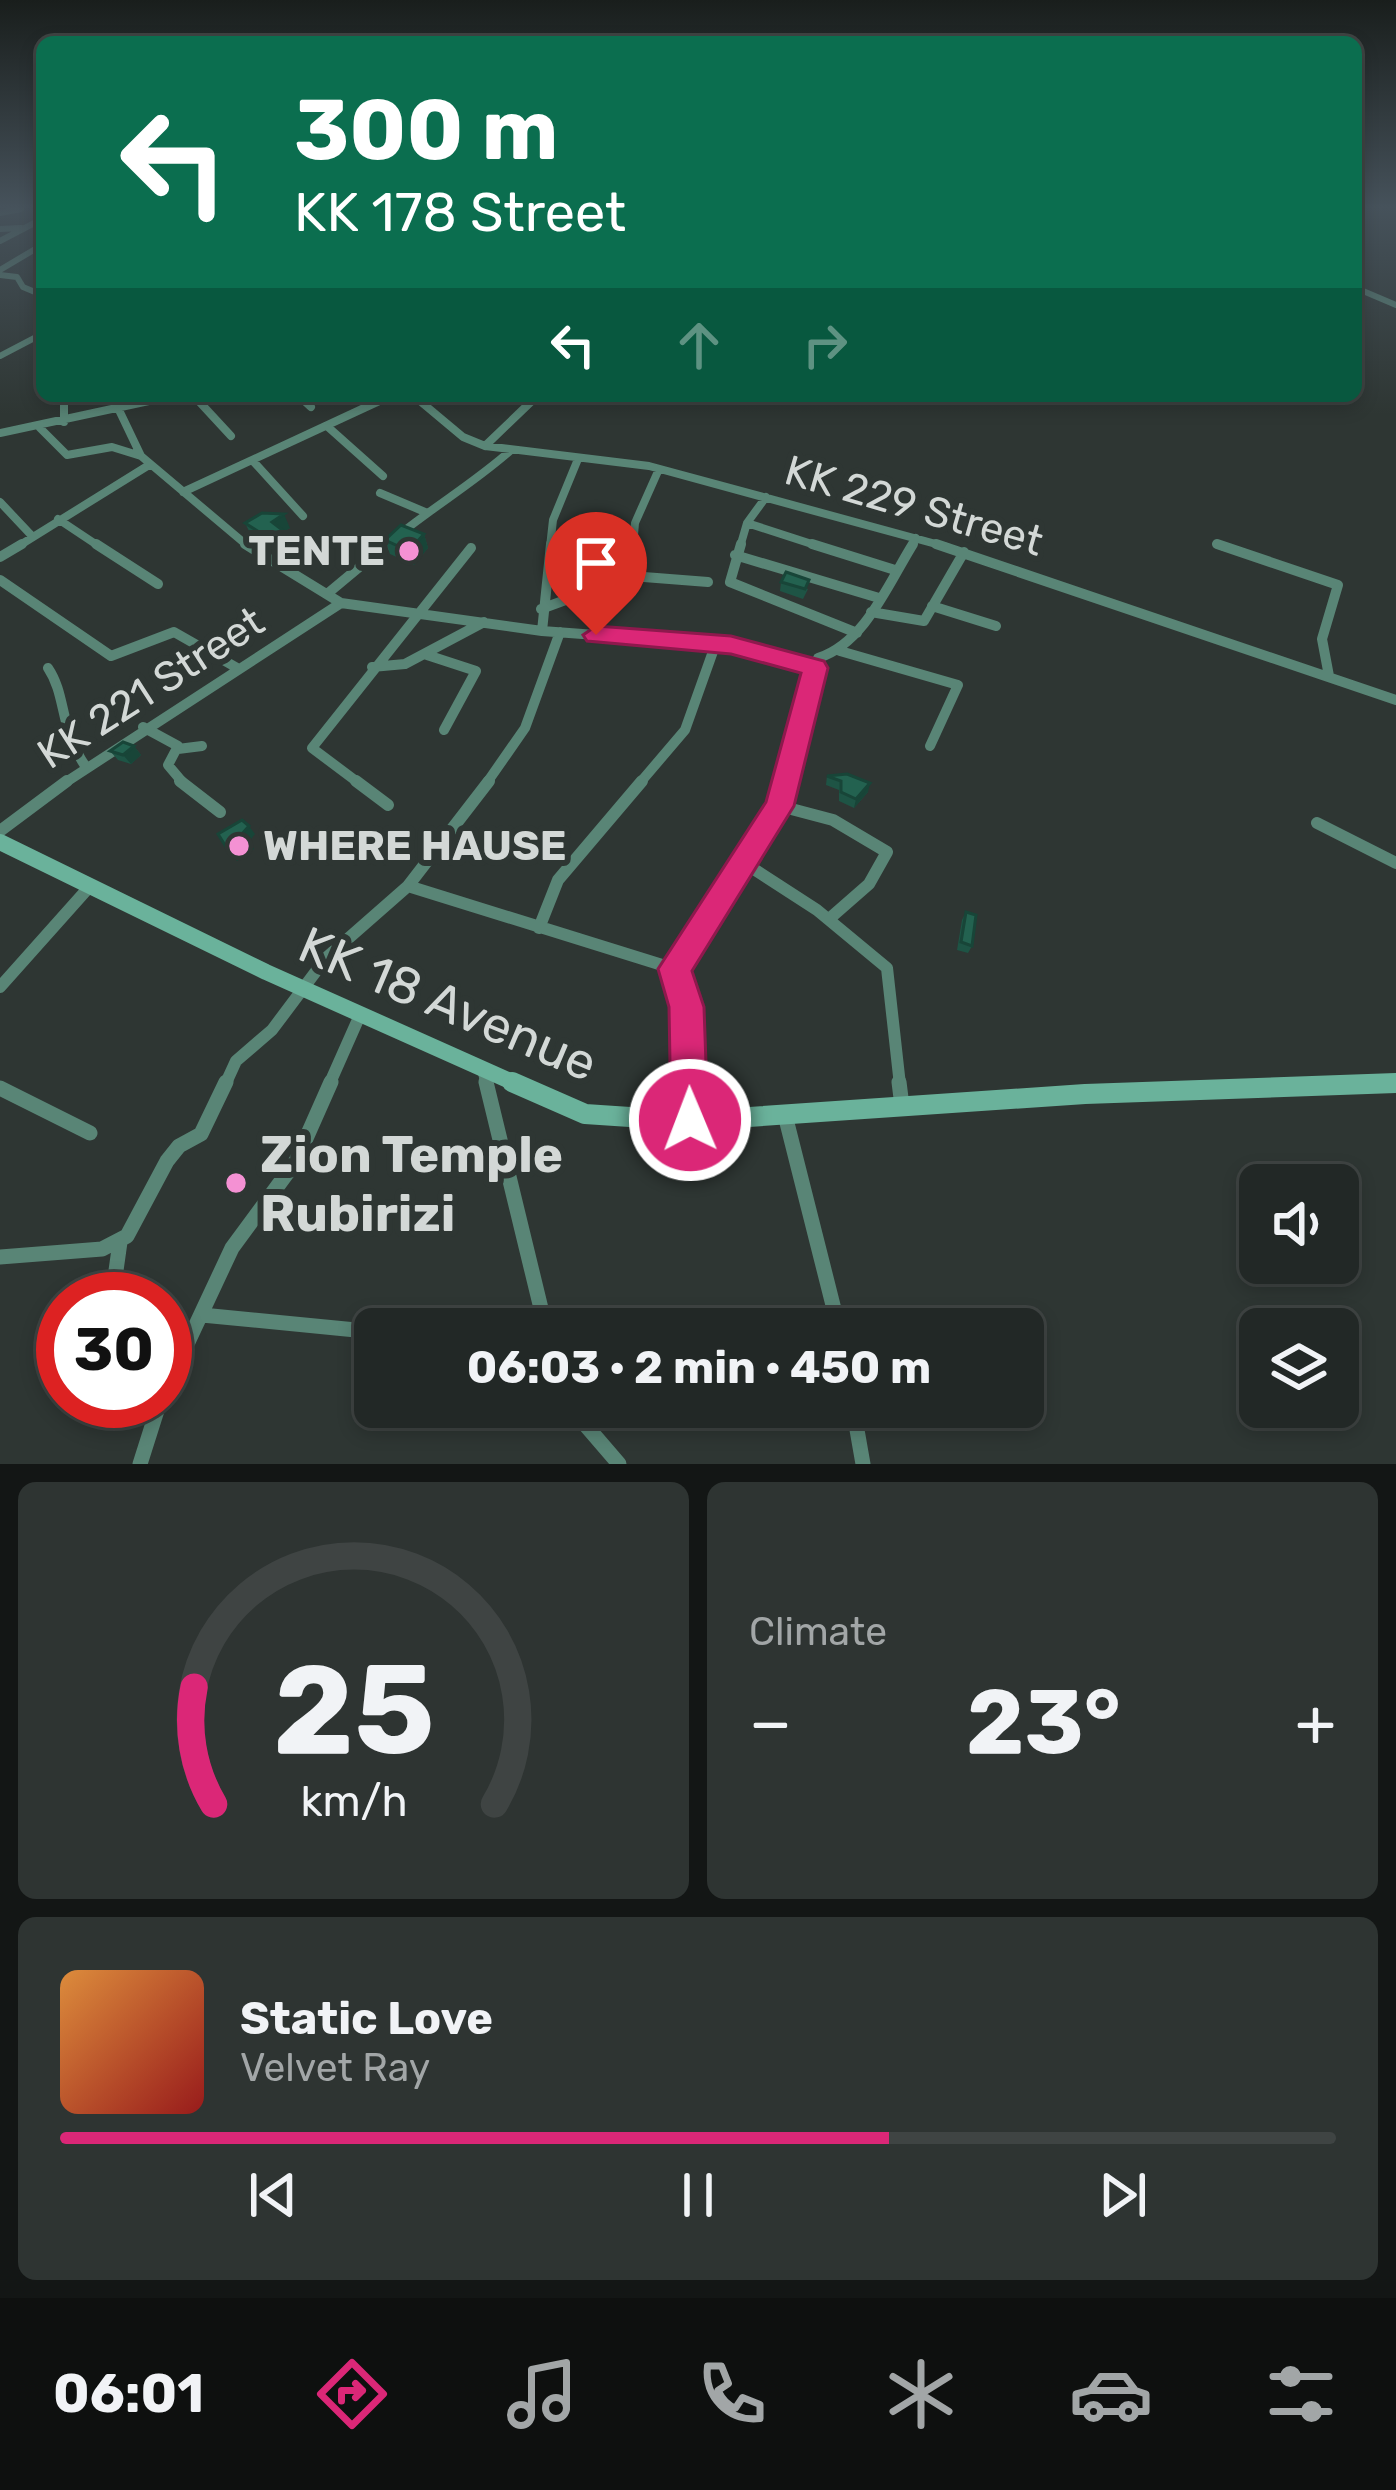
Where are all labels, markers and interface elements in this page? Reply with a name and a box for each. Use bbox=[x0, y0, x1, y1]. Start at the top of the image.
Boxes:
text: 300 m bbox=[294, 80, 558, 180]
icon: left bbox=[96, 84, 252, 240]
text: KK 178 Street bbox=[294, 181, 626, 245]
icon: left bbox=[540, 312, 606, 378]
icon: ahead bbox=[666, 312, 732, 378]
icon: right bbox=[792, 312, 858, 378]
street label: KK 229 Street bbox=[779, 445, 1049, 567]
pin bbox=[545, 512, 647, 635]
place label: TENTE bbox=[248, 526, 385, 576]
icon: arrive bbox=[563, 530, 629, 596]
marker: TENTE bbox=[396, 538, 422, 564]
street label: KK 221 Street bbox=[29, 596, 273, 780]
place label: WHERE HAUSE bbox=[263, 821, 567, 871]
marker: WHERE HAUSE bbox=[226, 833, 252, 859]
street label: KK 18 Avenue bbox=[290, 914, 606, 1094]
position arrow bbox=[627, 1057, 753, 1183]
place label: Zion Temple Rubirizi bbox=[260, 1124, 563, 1244]
map controls bbox=[1239, 1164, 1359, 1428]
button: sound bbox=[1239, 1164, 1359, 1284]
marker: Zion Temple Rubirizi bbox=[223, 1170, 249, 1196]
speed limit sign: 30 bbox=[36, 1272, 192, 1428]
button: layers bbox=[1239, 1308, 1359, 1428]
text: 06:03 · 2 min · 450 m bbox=[467, 1341, 931, 1394]
text: Climate bbox=[749, 1609, 887, 1655]
text: 25 bbox=[273, 1636, 434, 1784]
text: 23° bbox=[966, 1669, 1121, 1776]
text: − bbox=[749, 1683, 792, 1762]
text: + bbox=[1295, 1683, 1336, 1762]
text: km/h bbox=[300, 1775, 407, 1826]
text: Static Love bbox=[240, 1992, 493, 2045]
text: Velvet Ray bbox=[240, 2045, 430, 2091]
icon: previous bbox=[240, 2162, 306, 2228]
icon: pause bbox=[665, 2162, 731, 2228]
icon: next bbox=[1090, 2162, 1156, 2228]
icon: directions bbox=[310, 2352, 394, 2436]
icon: music bbox=[500, 2352, 584, 2436]
icon: phone bbox=[690, 2352, 774, 2436]
icon: climate bbox=[879, 2352, 963, 2436]
icon: car bbox=[1069, 2352, 1153, 2436]
icon: filters bbox=[1259, 2352, 1343, 2436]
text: 06:01 bbox=[53, 2362, 204, 2426]

